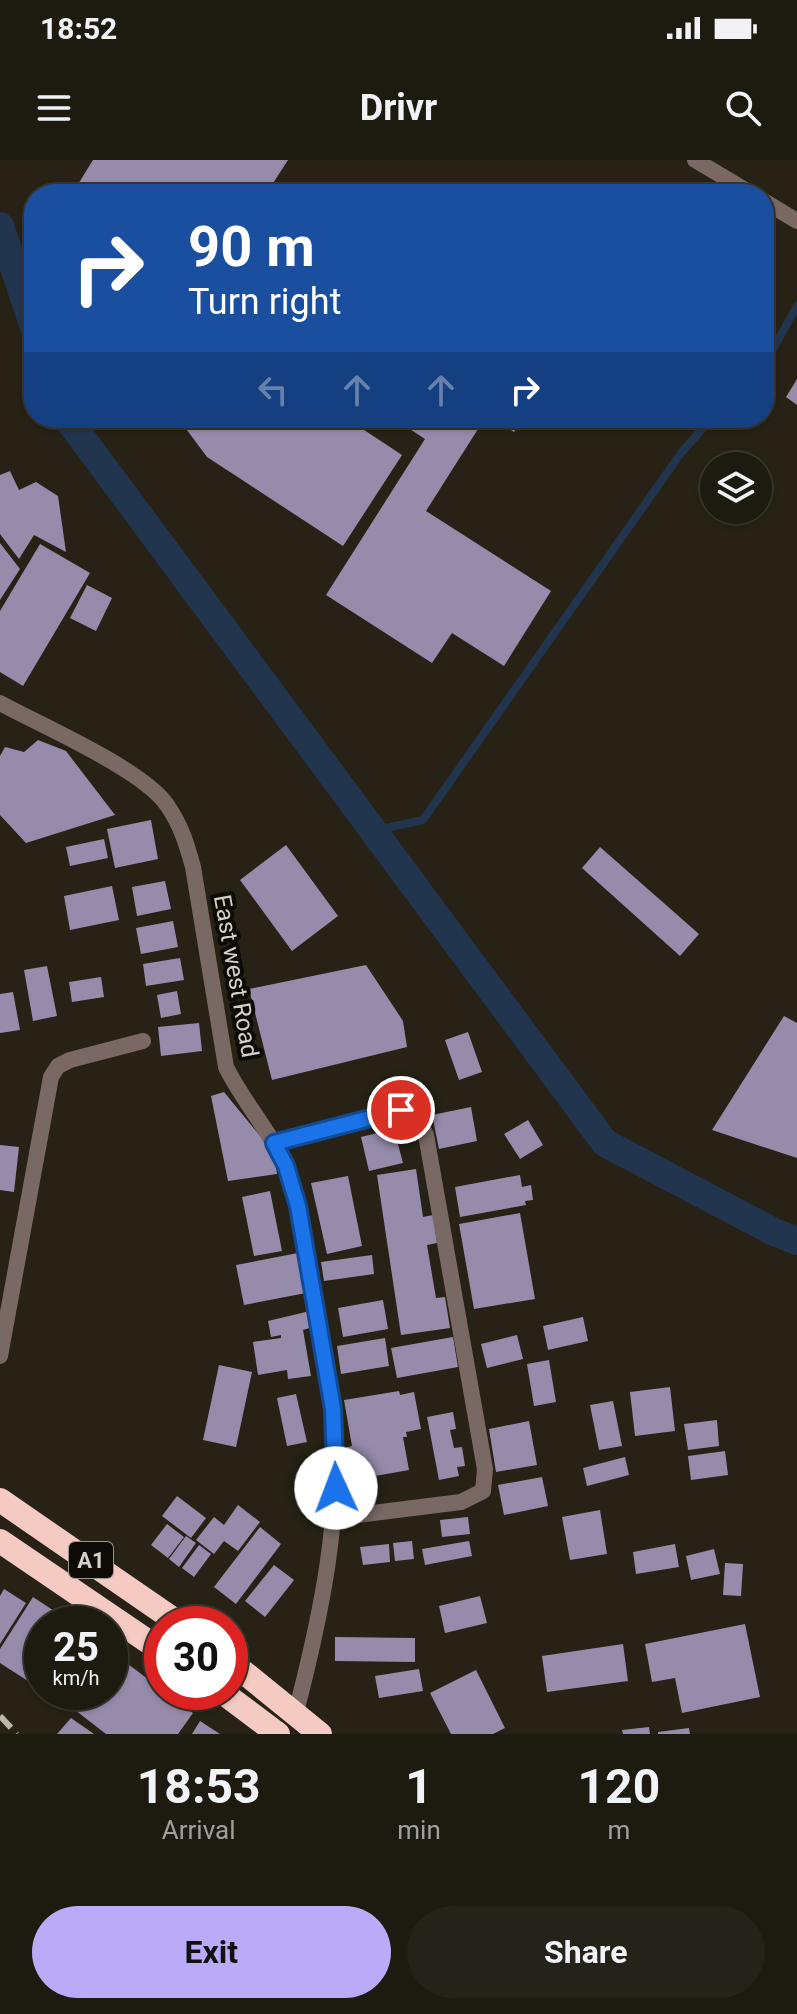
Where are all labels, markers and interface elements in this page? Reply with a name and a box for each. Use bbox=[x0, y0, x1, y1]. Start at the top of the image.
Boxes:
text: 18:52 bbox=[40, 11, 117, 46]
icon: menu bbox=[32, 86, 76, 130]
icon: search bbox=[721, 86, 765, 130]
text: Drivr bbox=[360, 87, 437, 129]
text: 90 m bbox=[188, 214, 315, 280]
icon: right bbox=[56, 216, 160, 320]
text: Turn right bbox=[188, 281, 341, 323]
icon: left bbox=[251, 368, 295, 412]
icon: ahead bbox=[335, 368, 379, 412]
icon: ahead bbox=[419, 368, 463, 412]
icon: right bbox=[503, 368, 547, 412]
map controls bbox=[700, 452, 772, 524]
button: layers bbox=[700, 452, 772, 524]
street label: East west Road bbox=[208, 892, 264, 1060]
pin bbox=[367, 1076, 435, 1144]
icon: arrive bbox=[379, 1088, 423, 1132]
position arrow bbox=[294, 1446, 378, 1530]
road number: A1 bbox=[69, 1542, 113, 1578]
speed limit sign: 30 bbox=[144, 1606, 248, 1710]
text: 25 bbox=[53, 1624, 99, 1671]
text: km/h bbox=[53, 1666, 99, 1690]
text: 18:53 bbox=[137, 1758, 260, 1815]
text: 1 bbox=[405, 1758, 433, 1815]
text: 120 bbox=[578, 1758, 660, 1815]
text: Arrival bbox=[162, 1815, 236, 1845]
text: min bbox=[397, 1815, 441, 1845]
text: m bbox=[607, 1815, 630, 1845]
button: Exit bbox=[32, 1906, 391, 1998]
button: Share bbox=[407, 1906, 765, 1998]

